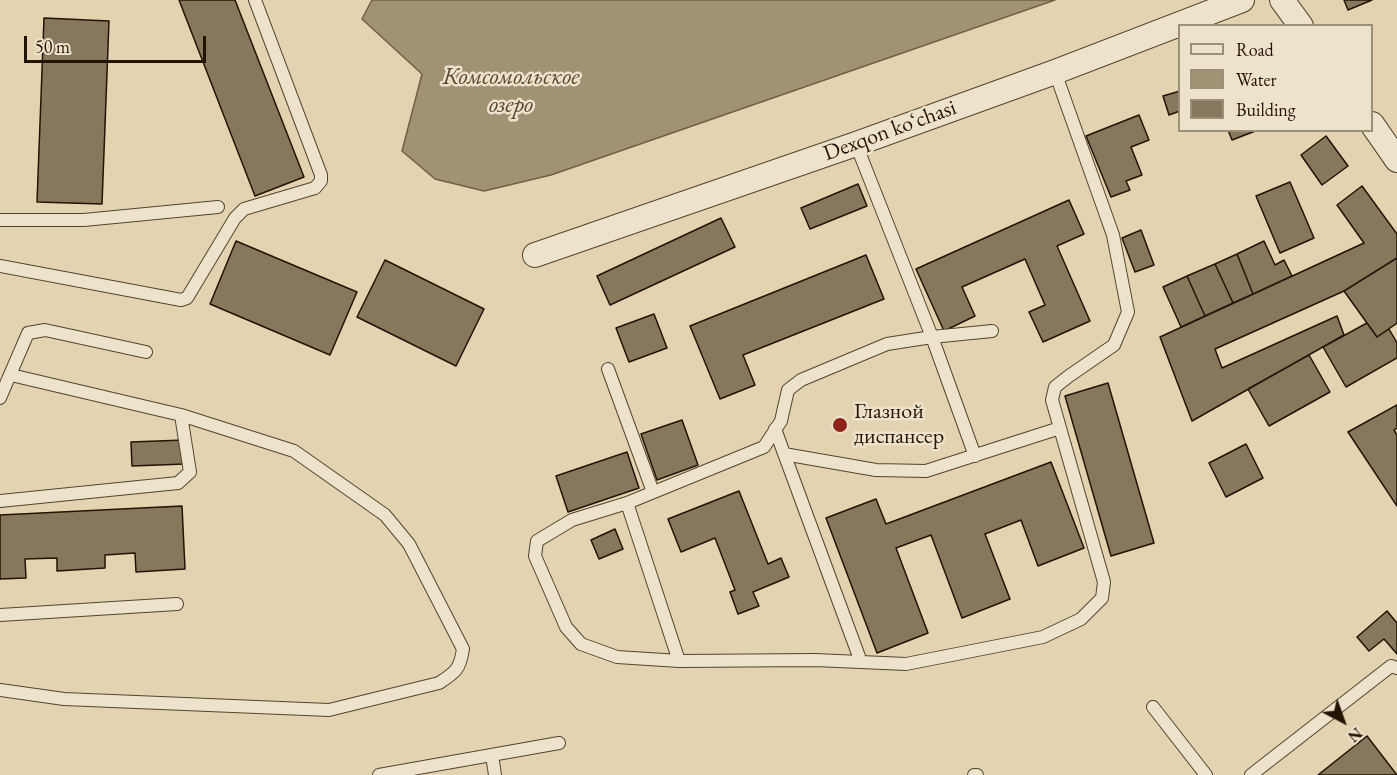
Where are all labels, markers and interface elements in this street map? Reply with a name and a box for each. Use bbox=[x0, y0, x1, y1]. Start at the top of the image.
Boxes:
scale bar bbox=[27, 24, 208, 62]
legend bbox=[1178, 24, 1373, 132]
text: 50 m bbox=[35, 35, 70, 58]
text: Road bbox=[1236, 38, 1274, 61]
water label: Комсомольское озеро bbox=[442, 63, 580, 119]
text: Water bbox=[1236, 68, 1277, 91]
street label: Dexqon koʻchasi bbox=[820, 95, 960, 167]
text: Building bbox=[1236, 98, 1296, 121]
place label: Глазной диспансер bbox=[854, 399, 944, 451]
marker: Глазной диспансер bbox=[831, 416, 849, 434]
north arrow bbox=[1313, 691, 1373, 751]
text: N bbox=[1343, 723, 1367, 747]

